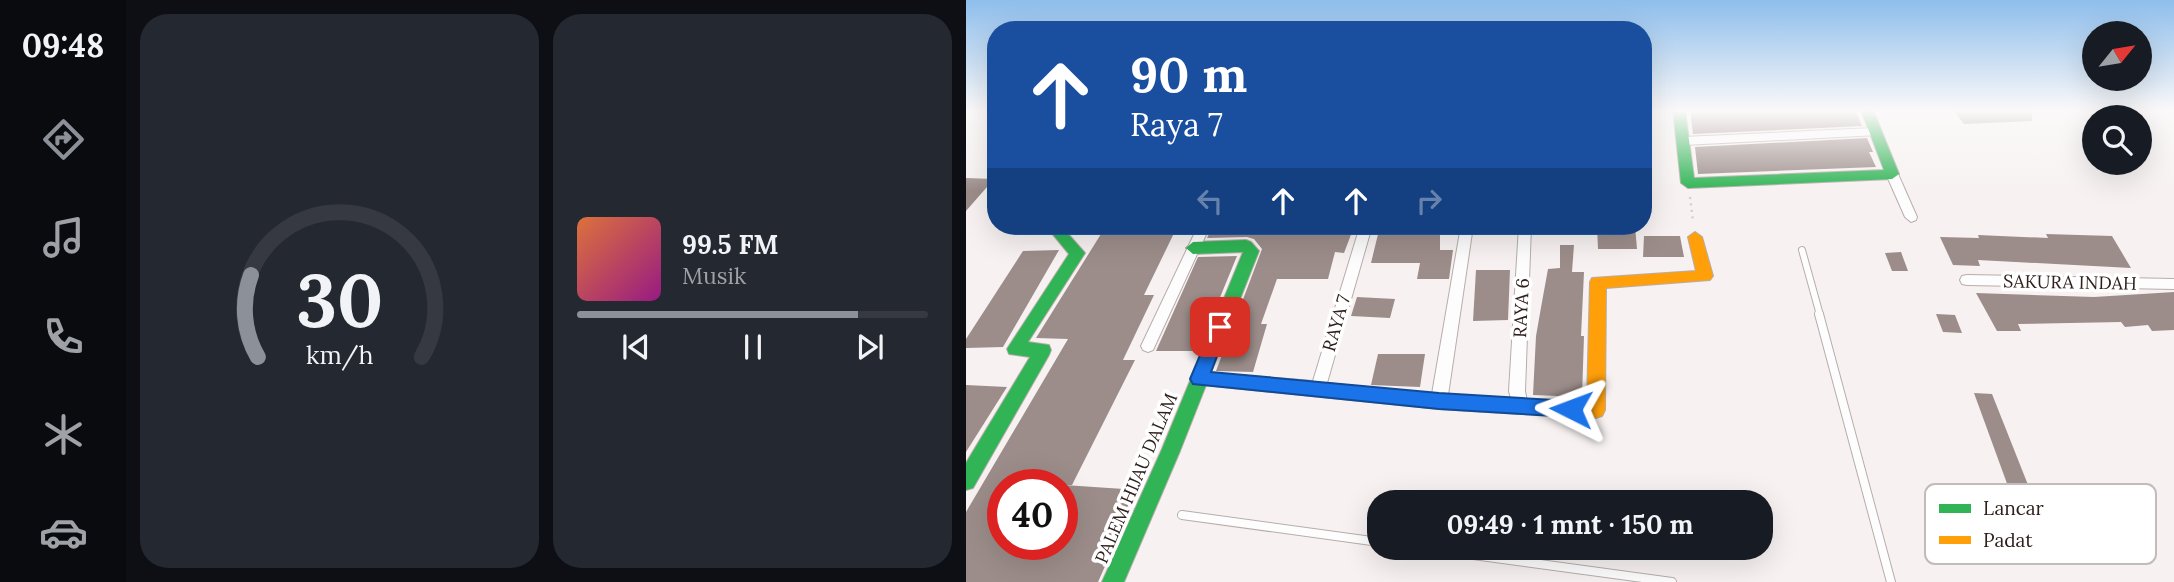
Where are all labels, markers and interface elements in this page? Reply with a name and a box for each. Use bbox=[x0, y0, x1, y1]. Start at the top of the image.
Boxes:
north arrow bbox=[2082, 21, 2152, 91]
map controls bbox=[2082, 21, 2152, 175]
text: 09:48 bbox=[22, 25, 104, 66]
text: 90 m bbox=[1130, 43, 1247, 105]
icon: ahead bbox=[1015, 49, 1106, 140]
text: Raya 7 bbox=[1130, 104, 1223, 145]
button: search bbox=[2082, 105, 2152, 175]
icon: directions bbox=[39, 115, 88, 164]
icon: left bbox=[1191, 182, 1229, 220]
icon: ahead bbox=[1264, 182, 1302, 220]
icon: ahead bbox=[1337, 182, 1375, 220]
icon: right bbox=[1410, 182, 1448, 220]
icon: music bbox=[39, 213, 88, 262]
text: 99.5 FM bbox=[682, 228, 779, 261]
text: 30 bbox=[296, 254, 383, 347]
text: Musik bbox=[682, 261, 746, 290]
street label: SAKURA INDAH bbox=[2003, 269, 2137, 295]
street label: RAYA 6 bbox=[1508, 277, 1534, 339]
street label: RAYA 7 bbox=[1317, 292, 1355, 354]
pin bbox=[1190, 297, 1250, 357]
icon: arrive bbox=[1201, 308, 1239, 346]
icon: phone bbox=[39, 312, 88, 361]
icon: previous bbox=[617, 328, 655, 366]
icon: pause bbox=[734, 328, 772, 366]
icon: next bbox=[851, 328, 889, 366]
text: km/h bbox=[306, 339, 373, 371]
position arrow bbox=[1534, 372, 1608, 446]
street label: PALEM HIJAU DALAM bbox=[1090, 389, 1182, 567]
icon: climate bbox=[39, 410, 88, 459]
speed limit sign: 40 bbox=[987, 469, 1078, 560]
legend bbox=[1925, 484, 2156, 564]
text: Lancar bbox=[1983, 496, 2045, 520]
icon: car bbox=[39, 508, 88, 557]
text: 09:49 · 1 mnt · 150 m bbox=[1447, 508, 1693, 541]
text: Padat bbox=[1983, 528, 2033, 552]

